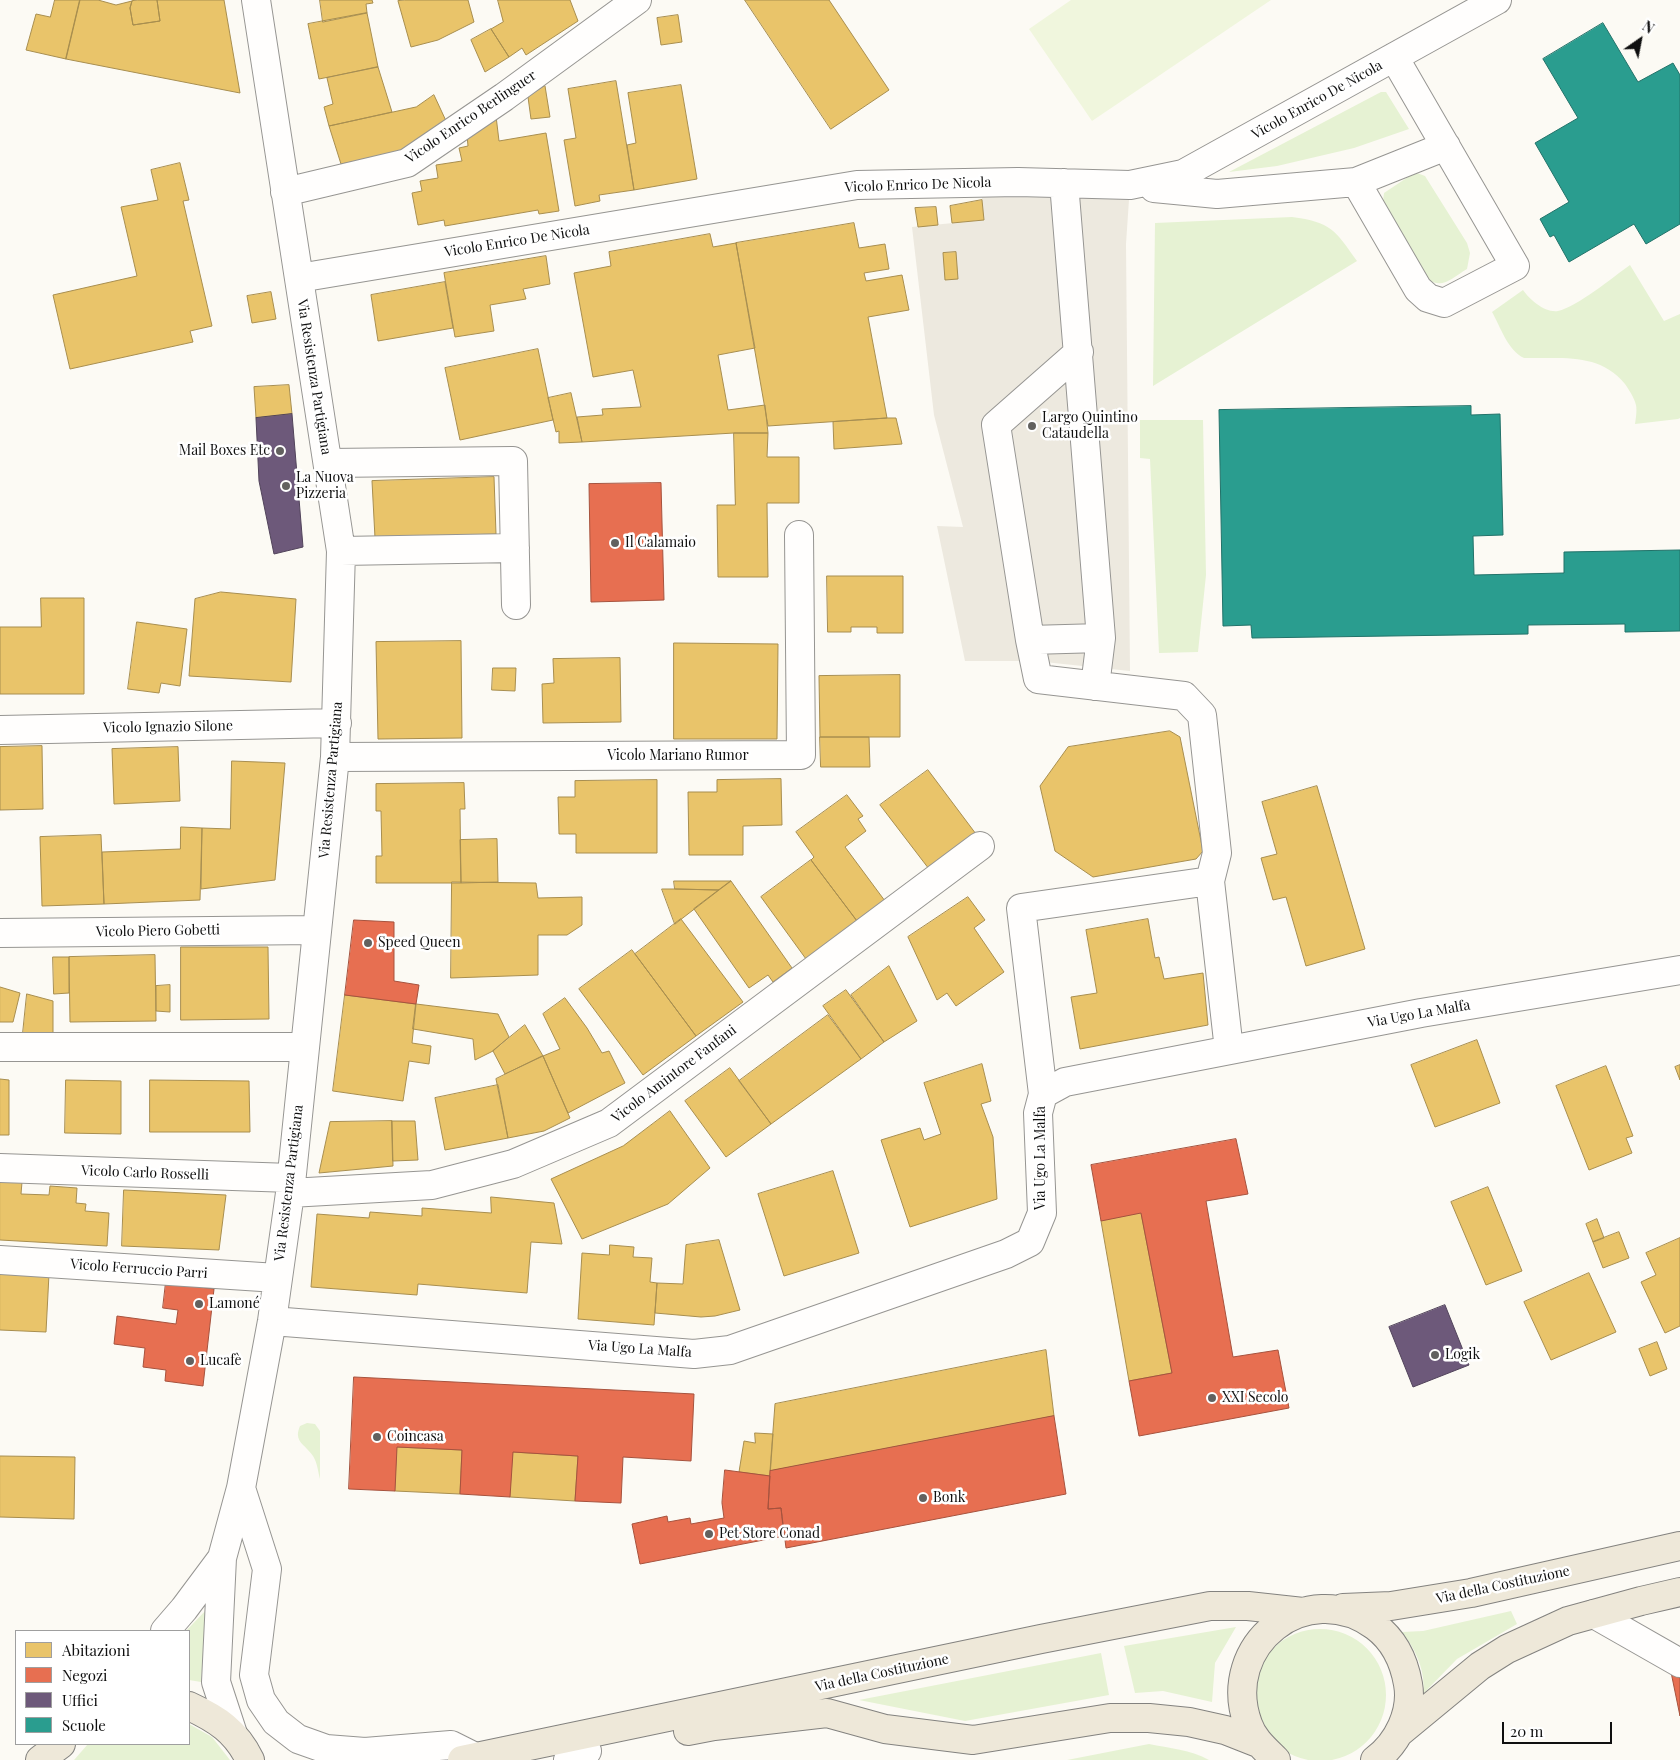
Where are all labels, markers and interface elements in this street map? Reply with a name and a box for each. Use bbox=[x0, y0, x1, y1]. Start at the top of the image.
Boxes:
north arrow bbox=[1615, 15, 1665, 65]
text: N bbox=[1639, 16, 1658, 38]
street label: Vicolo Enrico De Nicola bbox=[1249, 57, 1385, 143]
street label: Vicolo Enrico Berlinguer bbox=[402, 67, 540, 167]
street label: Vicolo Enrico De Nicola bbox=[844, 174, 992, 196]
street label: Vicolo Enrico De Nicola bbox=[443, 221, 591, 261]
street label: Via Resistenza Partigiana bbox=[293, 298, 335, 456]
place label: Largo Quintino Cataudella bbox=[1042, 410, 1138, 442]
marker: Largo Quintino Cataudella bbox=[1026, 420, 1038, 432]
place label: Mail Boxes Etc bbox=[179, 443, 270, 459]
marker: Mail Boxes Etc bbox=[274, 445, 286, 457]
place label: La Nuova Pizzeria bbox=[296, 470, 354, 502]
marker: La Nuova Pizzeria bbox=[280, 480, 292, 492]
place label: Il Calamaio bbox=[625, 535, 696, 551]
marker: Il Calamaio bbox=[609, 537, 621, 549]
street label: Via Resistenza Partigiana bbox=[316, 701, 346, 859]
street label: Vicolo Ignazio Silone bbox=[103, 717, 233, 737]
street label: Vicolo Mariano Rumor bbox=[607, 748, 749, 764]
street label: Vicolo Piero Gobetti bbox=[96, 922, 220, 940]
place label: Speed Queen bbox=[378, 935, 461, 951]
marker: Speed Queen bbox=[362, 937, 374, 949]
street label: Via Ugo La Malfa bbox=[1366, 997, 1472, 1031]
street label: Vicolo Amintore Fanfani bbox=[608, 1022, 740, 1126]
street label: Via Resistenza Partigiana bbox=[271, 1104, 307, 1262]
street label: Via Ugo La Malfa bbox=[1033, 1106, 1049, 1210]
street label: Vicolo Carlo Rosselli bbox=[81, 1162, 209, 1184]
street label: Vicolo Ferruccio Parri bbox=[70, 1256, 208, 1282]
place label: Lamoné bbox=[209, 1296, 260, 1312]
marker: Lamoné bbox=[193, 1298, 205, 1310]
street label: Via Ugo La Malfa bbox=[588, 1337, 692, 1361]
place label: Logik bbox=[1445, 1347, 1480, 1363]
marker: Logik bbox=[1429, 1349, 1441, 1361]
place label: Lucafè bbox=[200, 1353, 242, 1369]
marker: Lucafè bbox=[184, 1355, 196, 1367]
place label: XXI Secolo bbox=[1222, 1390, 1288, 1406]
marker: XXI Secolo bbox=[1206, 1392, 1218, 1404]
place label: Coincasa bbox=[387, 1429, 444, 1445]
marker: Coincasa bbox=[371, 1431, 383, 1443]
place label: Bonk bbox=[933, 1490, 965, 1506]
marker: Bonk bbox=[917, 1492, 929, 1504]
place label: Pet Store Conad bbox=[719, 1526, 820, 1542]
marker: Pet Store Conad bbox=[703, 1528, 715, 1540]
street label: Via della Costituzione bbox=[1435, 1563, 1571, 1607]
legend bbox=[15, 1630, 190, 1745]
text: Abitazioni bbox=[62, 1640, 130, 1660]
street label: Via della Costituzione bbox=[814, 1651, 950, 1695]
text: Negozi bbox=[62, 1665, 107, 1685]
text: Uffici bbox=[62, 1690, 98, 1710]
scale bar bbox=[1505, 1712, 1615, 1744]
text: Scuole bbox=[62, 1715, 106, 1735]
text: 20 m bbox=[1510, 1721, 1543, 1741]

